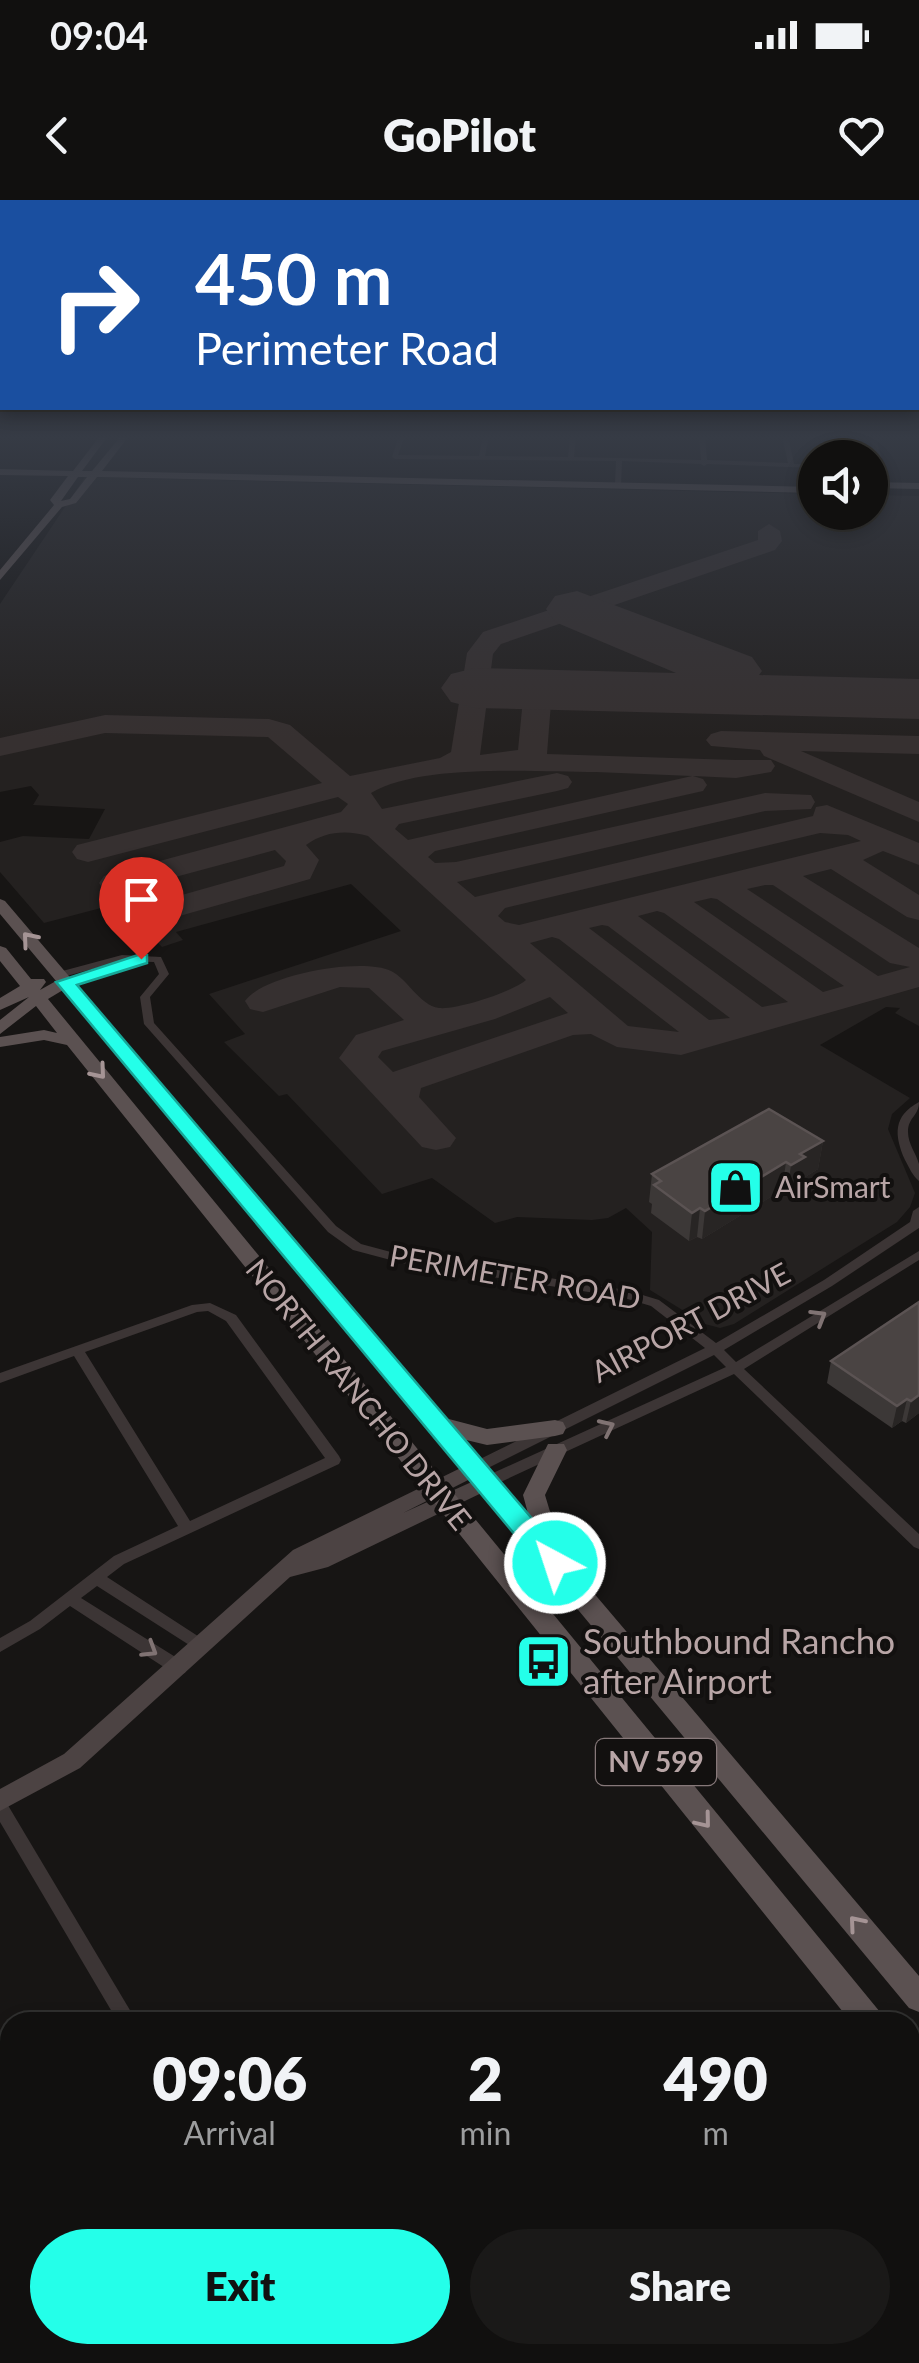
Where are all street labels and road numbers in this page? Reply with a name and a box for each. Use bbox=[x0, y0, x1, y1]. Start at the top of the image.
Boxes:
street label: PERIMETER ROAD bbox=[387, 1236, 644, 1316]
street label: NORTH RANCHO DRIVE bbox=[239, 1251, 480, 1536]
street label: AIRPORT DRIVE bbox=[585, 1254, 796, 1389]
road number: NV 599 bbox=[596, 1739, 716, 1785]

